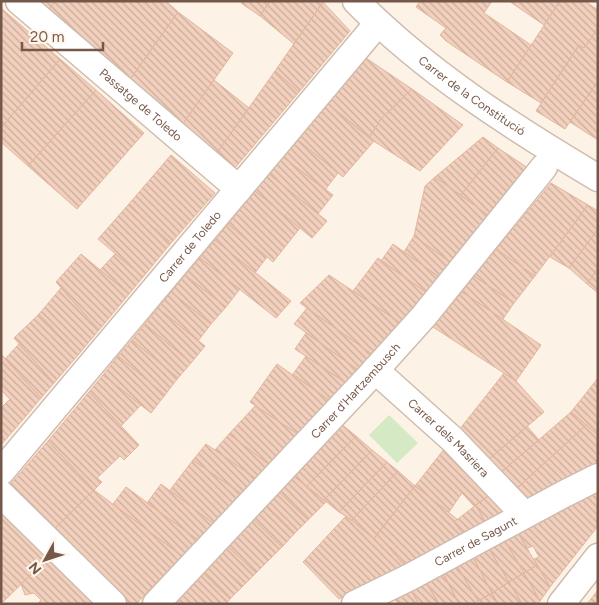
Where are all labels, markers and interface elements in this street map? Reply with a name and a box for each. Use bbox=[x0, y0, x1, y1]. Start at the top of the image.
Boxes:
scale bar bbox=[22, 20, 104, 52]
text: 20 m bbox=[30, 28, 64, 46]
street label: Carrer de la Constitució bbox=[416, 53, 528, 138]
street label: Passatge de Toledo bbox=[97, 66, 185, 144]
street label: Carrer de Toledo bbox=[156, 208, 224, 285]
street label: Carrer d'Hartzembusch bbox=[308, 340, 403, 441]
street label: Carrer dels Masriera bbox=[405, 396, 492, 480]
street label: Carrer de Sagunt bbox=[432, 513, 520, 569]
north arrow bbox=[20, 535, 70, 585]
text: N bbox=[25, 558, 45, 578]

